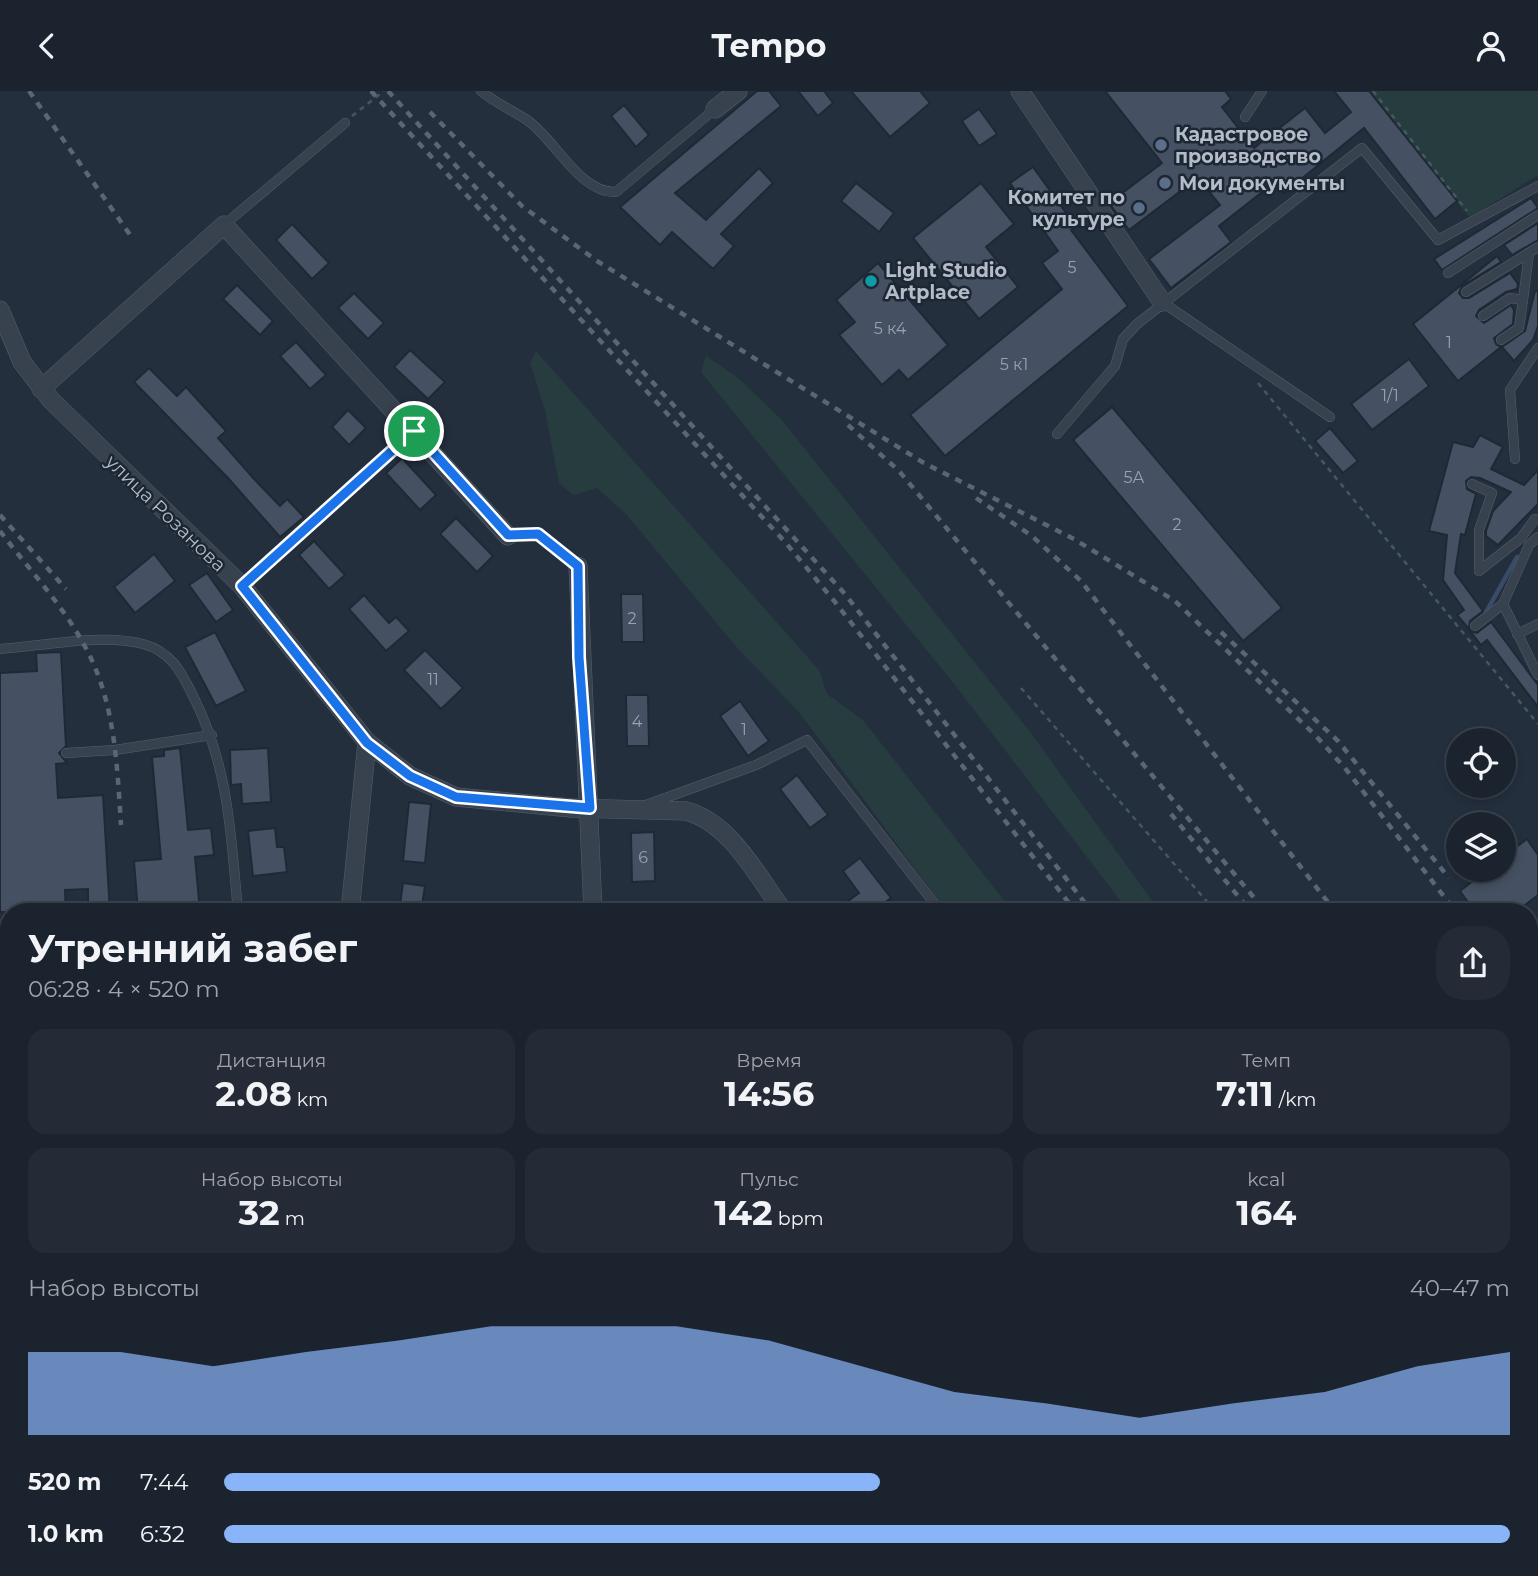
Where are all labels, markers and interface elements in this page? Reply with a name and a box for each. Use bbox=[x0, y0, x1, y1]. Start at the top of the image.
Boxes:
text: Tempo bbox=[712, 26, 826, 65]
icon: back bbox=[28, 27, 66, 65]
icon: person bbox=[1472, 27, 1510, 65]
place label: Кадастровое производство bbox=[1175, 123, 1321, 168]
marker: Кадастровое производство bbox=[1153, 137, 1169, 153]
place label: Мои документы bbox=[1179, 172, 1345, 195]
marker: Мои документы bbox=[1157, 175, 1173, 191]
place label: Комитет по культуре bbox=[1008, 186, 1125, 231]
marker: Комитет по культуре bbox=[1131, 200, 1147, 216]
house number: 5 bbox=[1067, 258, 1077, 277]
place label: Light Studio Artplace bbox=[884, 259, 1007, 304]
marker: Light Studio Artplace bbox=[863, 273, 879, 289]
house number: 5 к4 bbox=[874, 319, 907, 338]
house number: 1 bbox=[1446, 333, 1452, 352]
house number: 5 к1 bbox=[1000, 355, 1028, 374]
house number: 1/1 bbox=[1381, 386, 1399, 405]
pin bbox=[384, 401, 444, 461]
icon: arrive bbox=[395, 412, 433, 450]
street label: улица Розанова bbox=[100, 449, 231, 577]
house number: 5А bbox=[1124, 468, 1145, 487]
house number: 2 bbox=[1172, 515, 1182, 534]
house number: 2 bbox=[627, 609, 637, 628]
house number: 11 bbox=[427, 670, 439, 689]
house number: 4 bbox=[632, 712, 643, 731]
house number: 1 bbox=[741, 720, 747, 739]
map controls bbox=[1446, 728, 1516, 882]
button: locate bbox=[1446, 728, 1516, 798]
button: layers bbox=[1446, 812, 1516, 882]
house number: 6 bbox=[638, 848, 648, 867]
text: Утренний забег bbox=[28, 925, 357, 972]
button: share bbox=[1436, 926, 1510, 1000]
text: 06:28 · 4 × 520 m bbox=[28, 975, 220, 1003]
text: Дистанция bbox=[217, 1049, 326, 1072]
text: Время bbox=[736, 1049, 802, 1072]
text: Темп bbox=[1241, 1049, 1291, 1072]
text: 2.08 bbox=[215, 1072, 292, 1115]
text: 14:56 bbox=[724, 1072, 814, 1115]
text: 7:11 bbox=[1216, 1072, 1274, 1115]
text: km bbox=[292, 1088, 328, 1111]
text: /km bbox=[1274, 1088, 1317, 1111]
text: Набор высоты bbox=[201, 1168, 343, 1191]
text: Пульс bbox=[739, 1168, 799, 1191]
text: kcal bbox=[1247, 1168, 1285, 1191]
text: 32 bbox=[238, 1191, 280, 1234]
text: 142 bbox=[714, 1191, 773, 1234]
text: 164 bbox=[1236, 1191, 1296, 1234]
text: m bbox=[280, 1207, 305, 1230]
text: bpm bbox=[773, 1207, 824, 1230]
text: Набор высоты bbox=[28, 1274, 200, 1302]
text: 40–47 m bbox=[1410, 1274, 1510, 1302]
text: 520 m bbox=[28, 1468, 101, 1496]
text: 7:44 bbox=[140, 1468, 188, 1496]
text: 1.0 km bbox=[28, 1520, 104, 1548]
text: 6:32 bbox=[140, 1520, 185, 1548]

